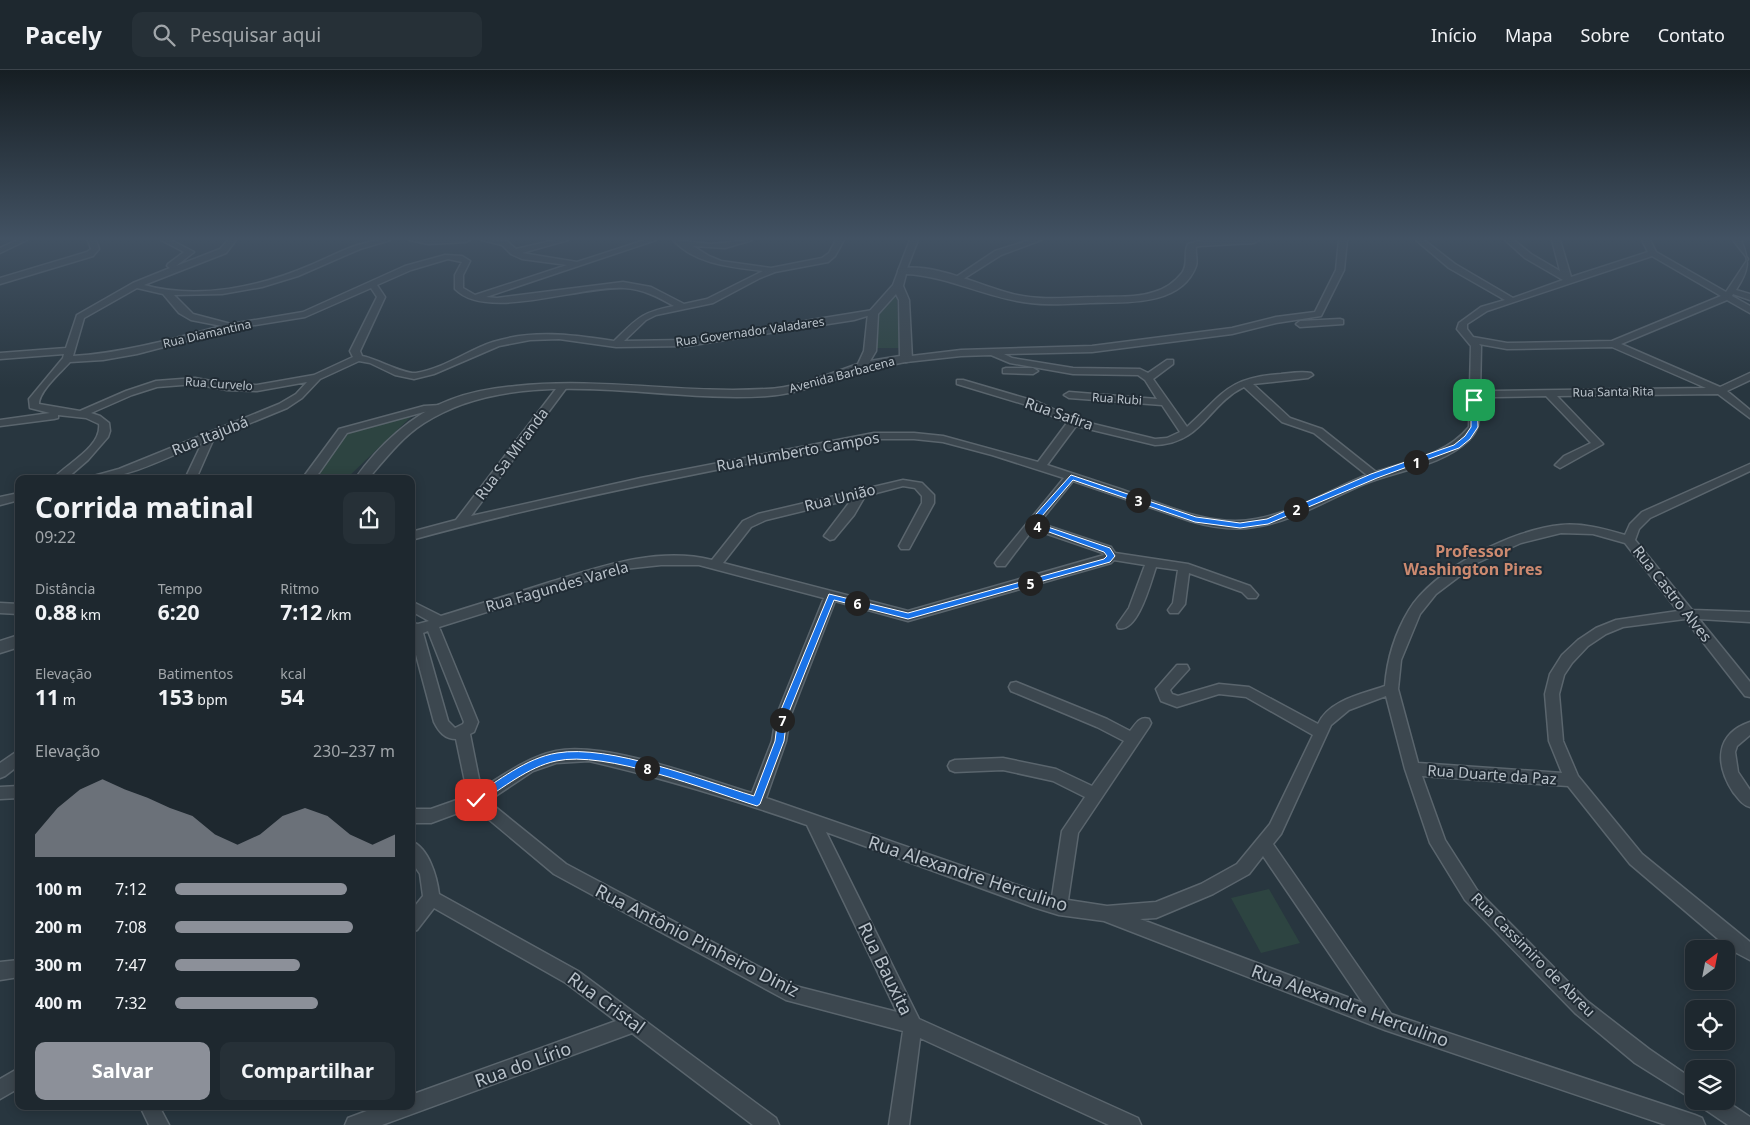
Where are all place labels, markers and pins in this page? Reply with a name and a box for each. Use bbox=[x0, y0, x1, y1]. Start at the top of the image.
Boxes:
pin bbox=[1453, 379, 1495, 421]
pin: 1 bbox=[1404, 450, 1428, 474]
pin: 3 bbox=[1126, 488, 1150, 512]
pin: 2 bbox=[1284, 496, 1308, 522]
pin: 4 bbox=[1024, 514, 1050, 538]
pin: 5 bbox=[1018, 570, 1042, 596]
pin: 6 bbox=[844, 590, 870, 616]
pin: 7 bbox=[770, 708, 794, 732]
pin: 8 bbox=[634, 756, 660, 780]
pin bbox=[455, 779, 497, 821]

